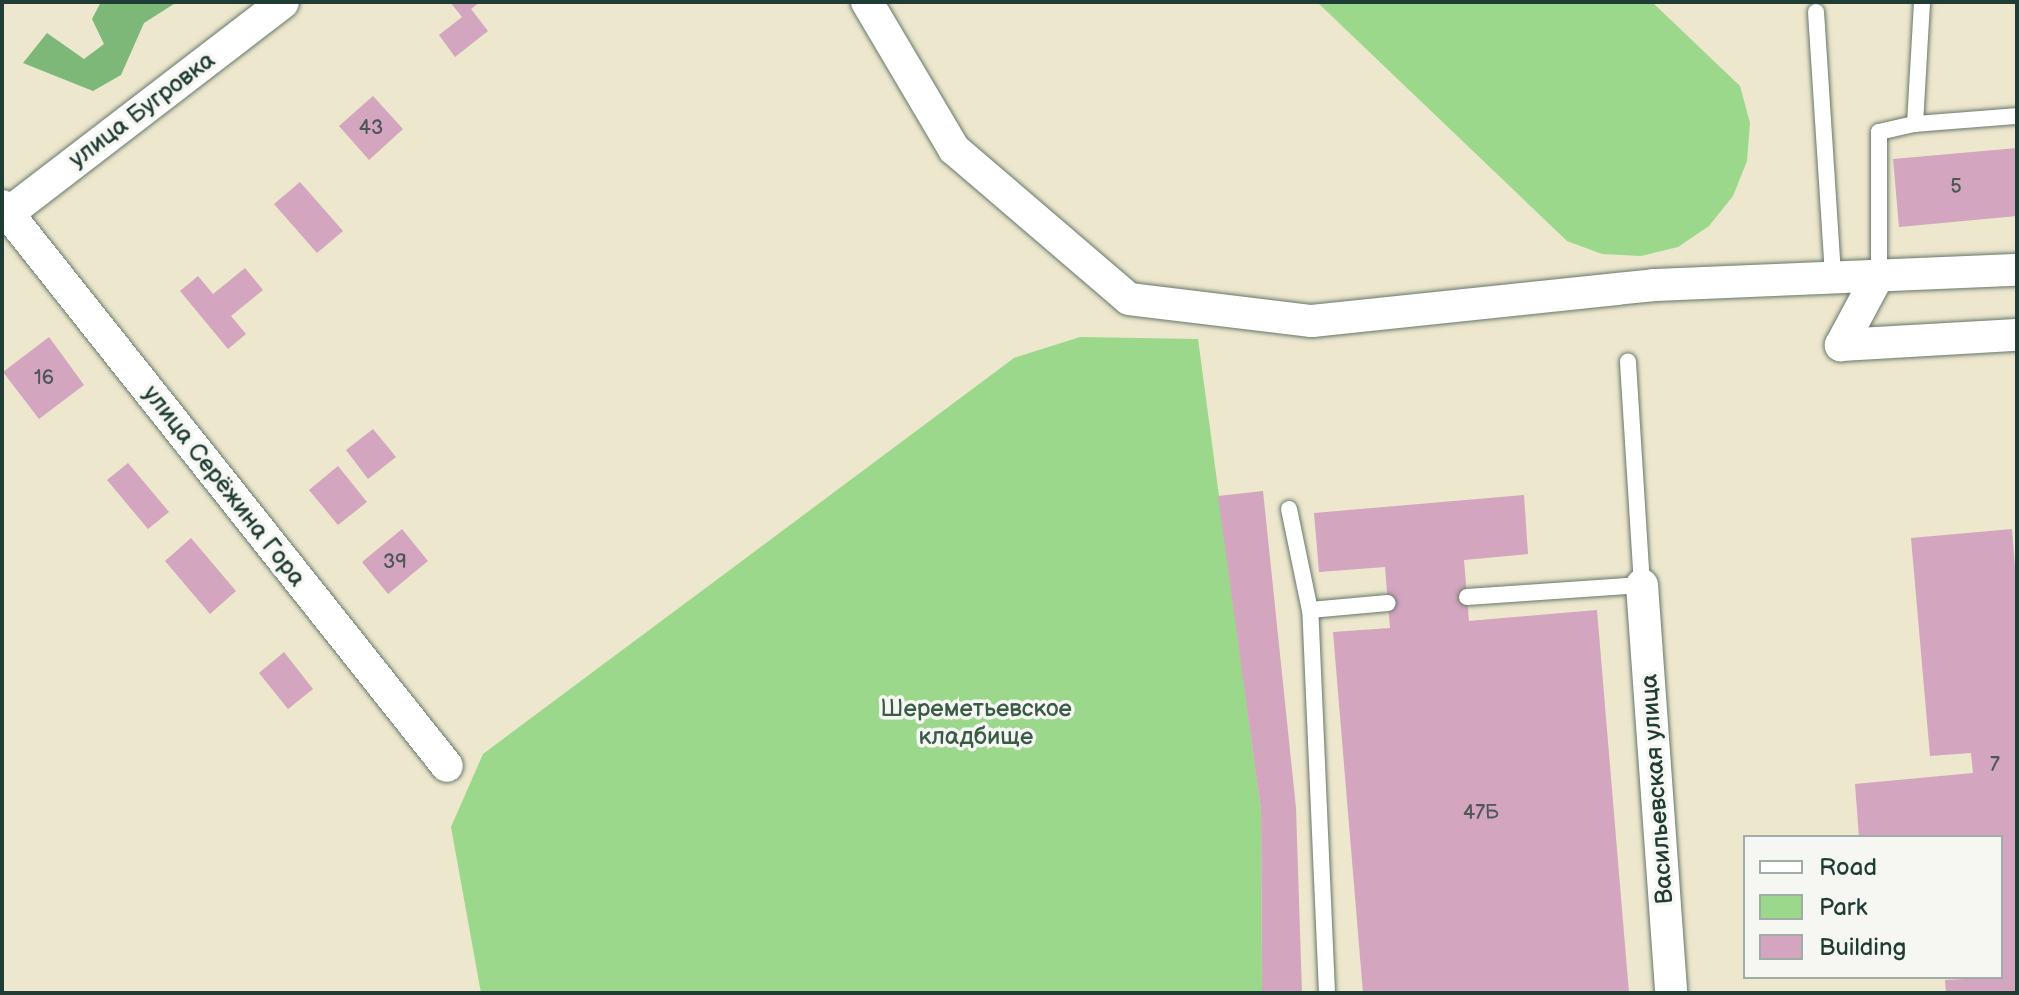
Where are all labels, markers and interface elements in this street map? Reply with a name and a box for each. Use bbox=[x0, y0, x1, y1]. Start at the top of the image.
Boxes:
street label: улица Бугровка bbox=[63, 46, 221, 174]
house number: 43 bbox=[359, 116, 383, 140]
house number: 5 bbox=[1950, 175, 1962, 199]
house number: 16 bbox=[34, 366, 54, 390]
street label: улица Серёжина Гора bbox=[137, 380, 311, 592]
house number: 39 bbox=[383, 550, 407, 574]
street label: Васильевская улица bbox=[1635, 673, 1679, 905]
park label: Шереметьевское кладбище bbox=[880, 695, 1072, 751]
house number: 7 bbox=[1990, 753, 2000, 777]
house number: 47Б bbox=[1463, 801, 1499, 825]
legend bbox=[1743, 835, 2003, 979]
text: Road bbox=[1819, 853, 1877, 882]
text: Park bbox=[1819, 893, 1867, 922]
text: Building bbox=[1819, 933, 1906, 962]

